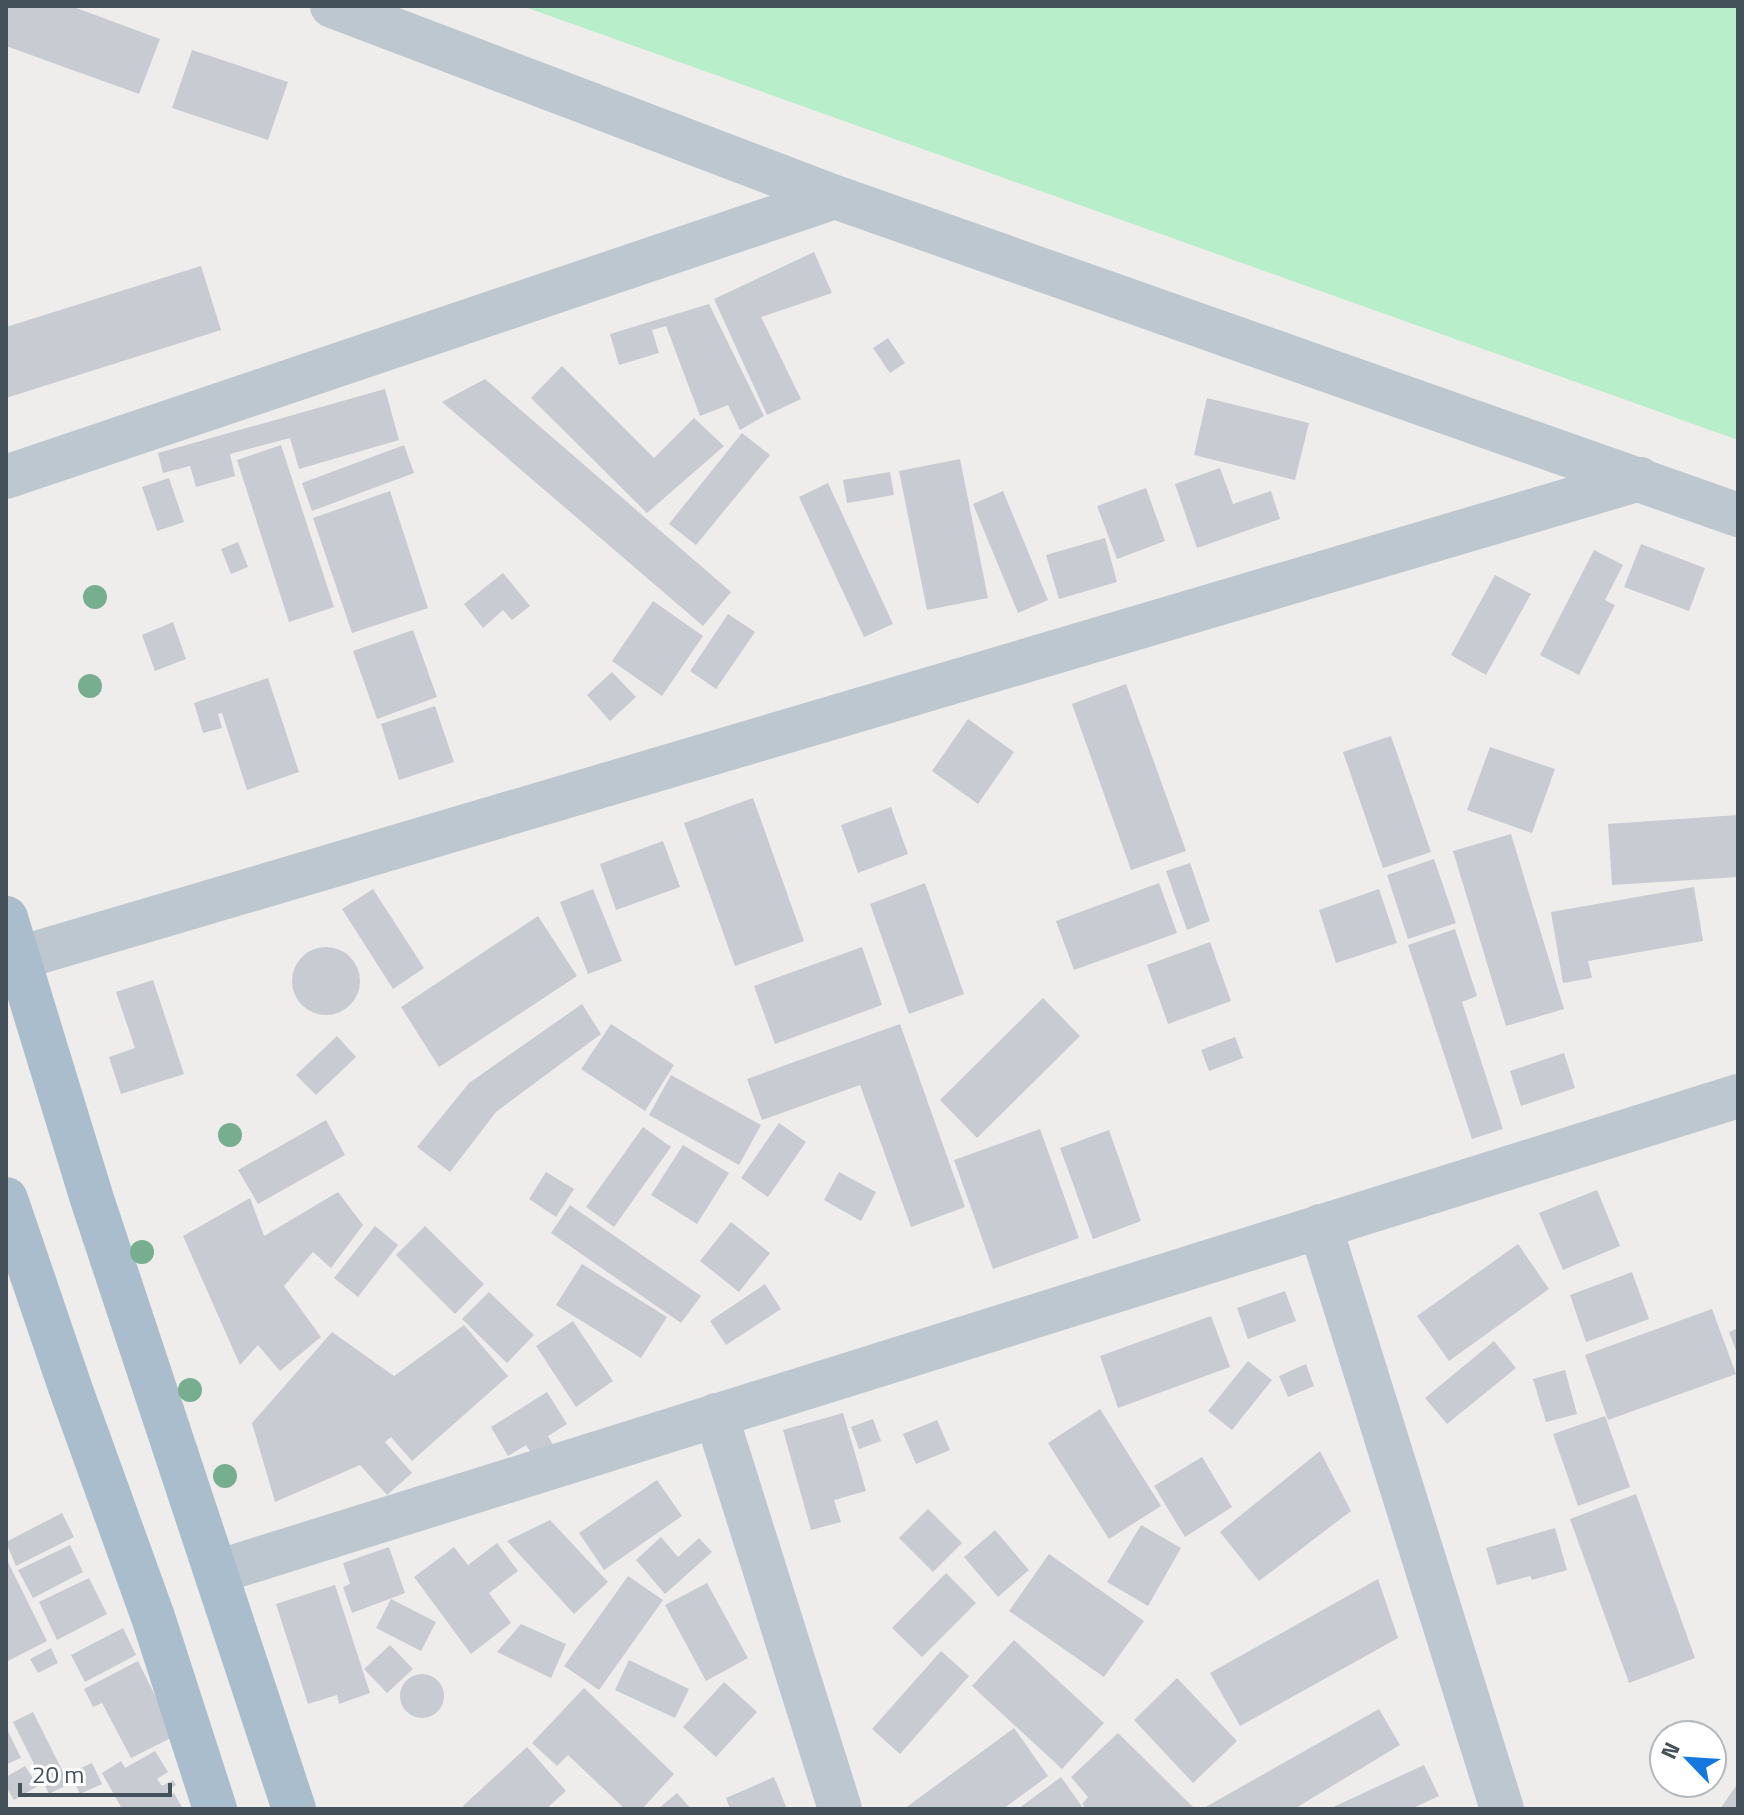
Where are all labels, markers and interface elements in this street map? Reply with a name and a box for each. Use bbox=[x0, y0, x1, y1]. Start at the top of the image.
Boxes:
north arrow bbox=[1648, 1719, 1728, 1799]
text: N bbox=[1651, 1736, 1689, 1765]
scale bar bbox=[20, 1747, 170, 1797]
text: 20 m bbox=[32, 1756, 84, 1792]

